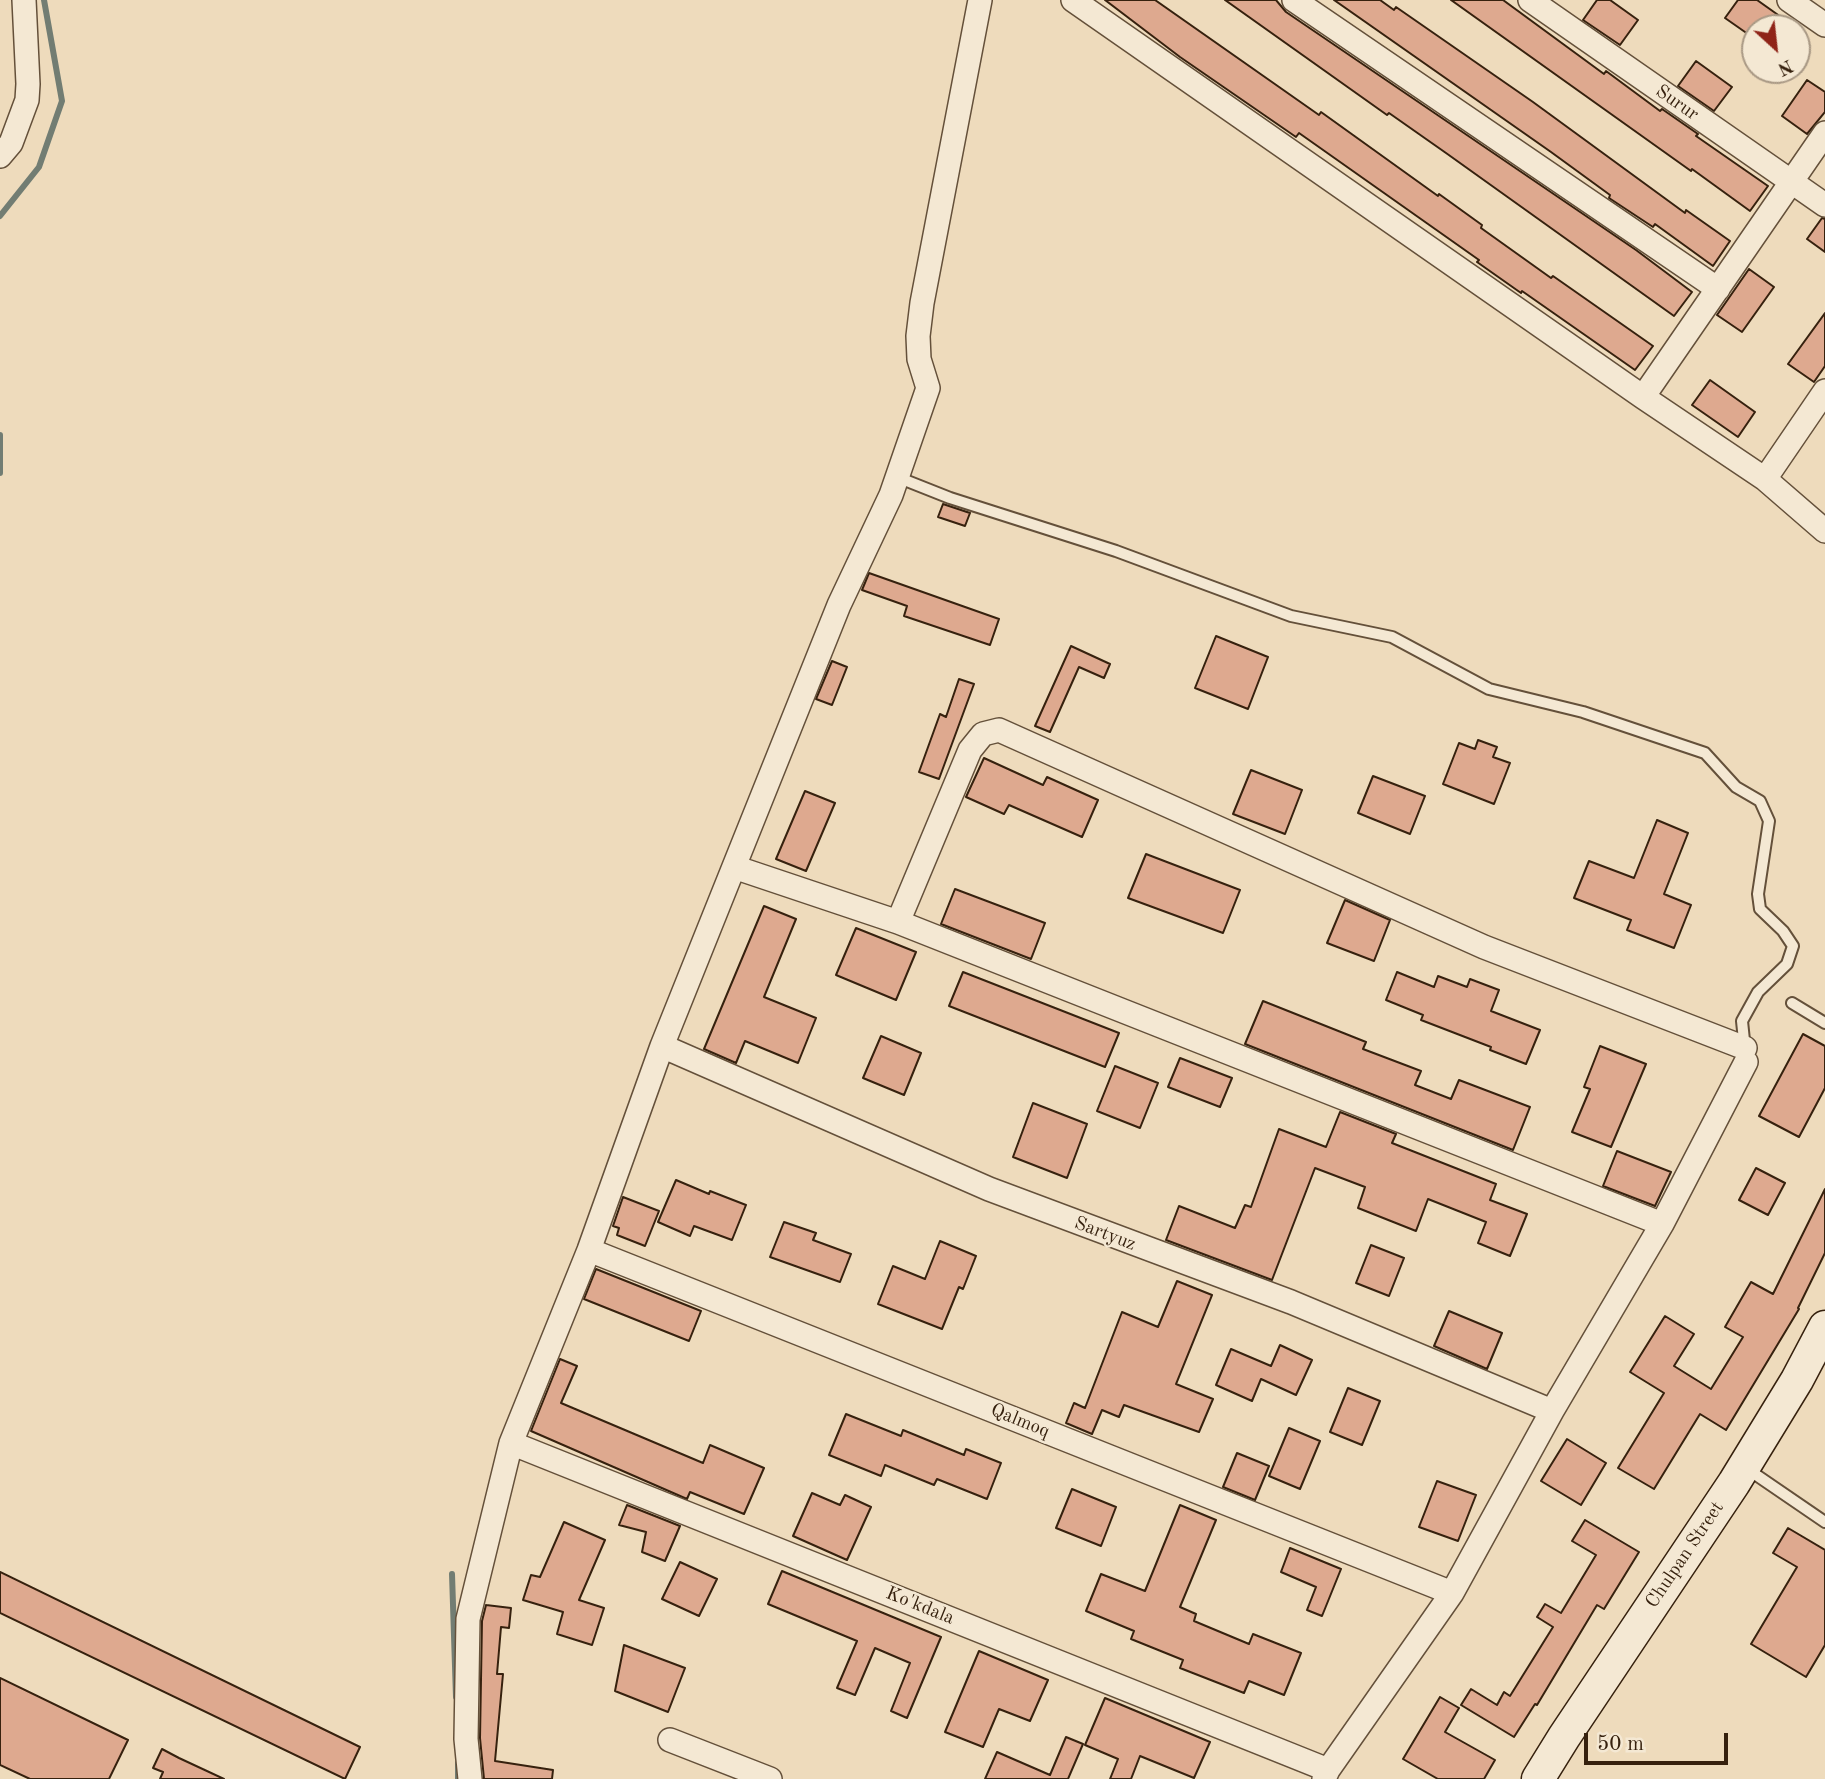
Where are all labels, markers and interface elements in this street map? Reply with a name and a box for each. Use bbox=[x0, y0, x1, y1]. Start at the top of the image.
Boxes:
north arrow bbox=[1741, 14, 1811, 84]
text: N bbox=[1774, 55, 1796, 78]
street label: Surur bbox=[1651, 80, 1703, 126]
street label: Sartyuz bbox=[1071, 1212, 1139, 1256]
street label: Qalmoq bbox=[987, 1399, 1053, 1443]
street label: Chulpan Street bbox=[1641, 1497, 1729, 1613]
street label: Ko'kdala bbox=[882, 1582, 958, 1630]
scale bar bbox=[1587, 1720, 1730, 1764]
text: 50 m bbox=[1597, 1734, 1644, 1755]

